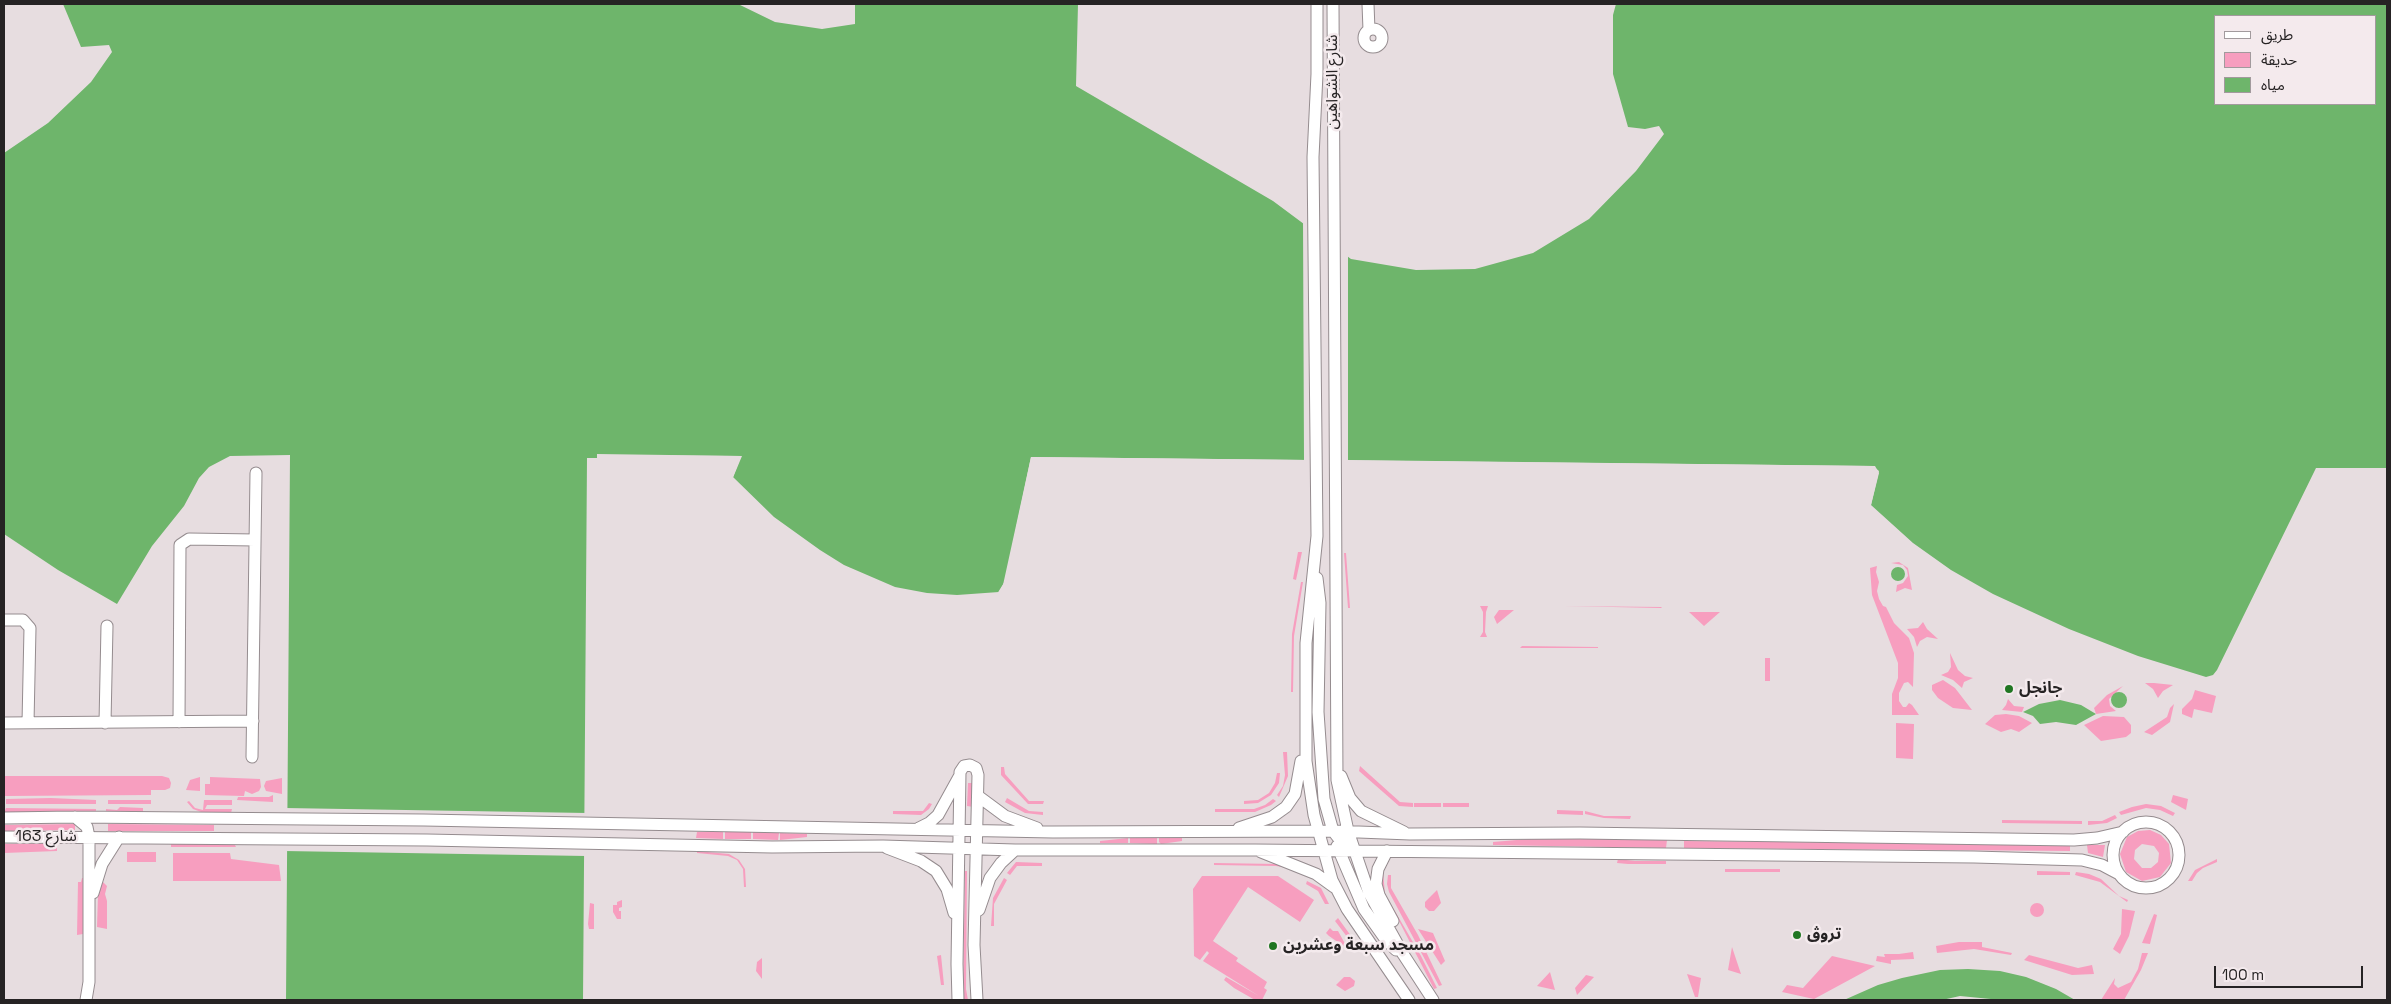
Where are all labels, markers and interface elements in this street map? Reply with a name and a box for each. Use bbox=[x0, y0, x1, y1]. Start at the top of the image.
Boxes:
legend bbox=[2214, 15, 2376, 105]
text: طريق bbox=[2261, 25, 2293, 44]
street label: شارع الشواهين bbox=[1323, 34, 1343, 130]
text: حديقة bbox=[2261, 50, 2297, 69]
text: مياه bbox=[2261, 75, 2285, 94]
place label: جانجل bbox=[2019, 679, 2062, 699]
marker: جانجل bbox=[2003, 683, 2015, 695]
street label: شارع 163 bbox=[15, 827, 77, 847]
place label: تروڨ bbox=[1807, 925, 1841, 945]
marker: تروڨ bbox=[1791, 929, 1803, 941]
place label: مسجد سبعة وعشرين bbox=[1283, 936, 1434, 956]
marker: مسجد سبعة وعشرين bbox=[1267, 940, 1279, 952]
scale bar bbox=[2216, 956, 2365, 988]
text: 100 m bbox=[2222, 965, 2264, 984]

